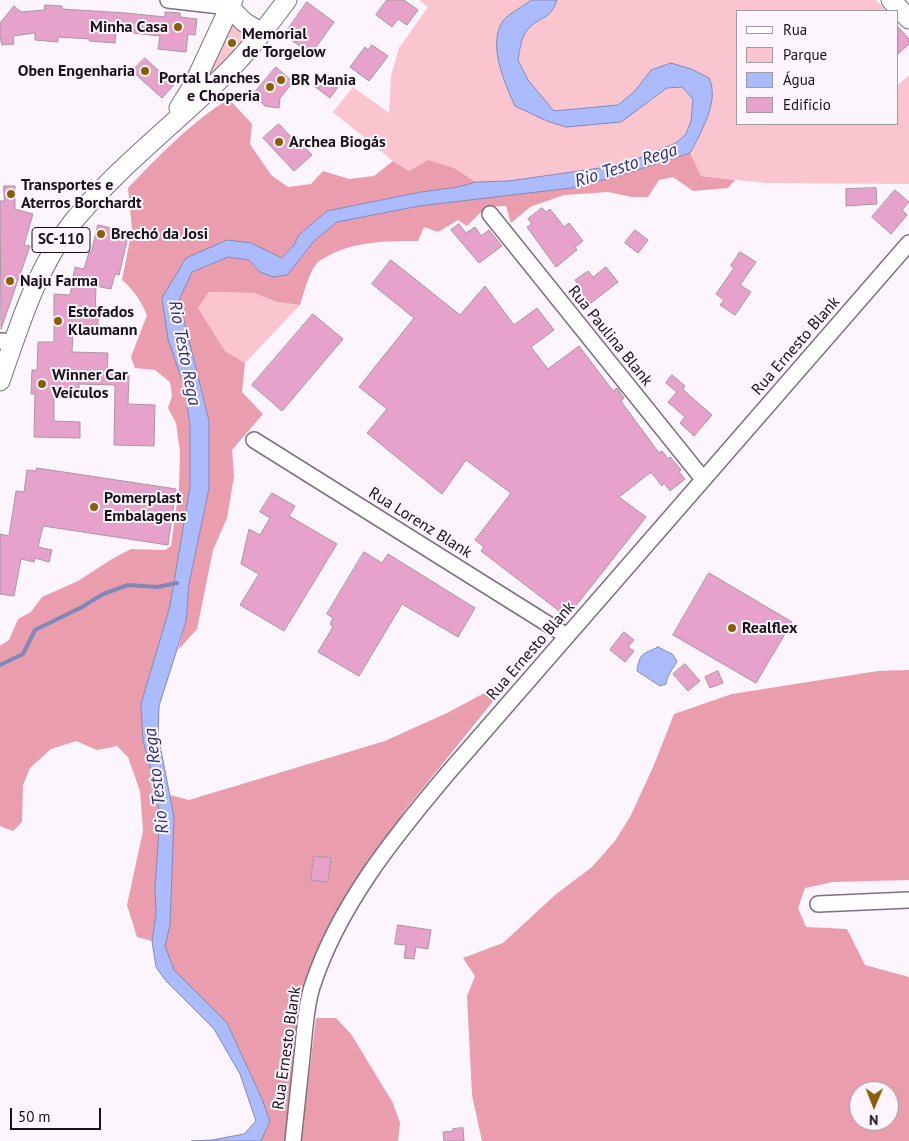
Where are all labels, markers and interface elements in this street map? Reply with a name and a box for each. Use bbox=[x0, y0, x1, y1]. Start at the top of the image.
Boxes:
legend bbox=[736, 10, 899, 125]
place label: Minha Casa bbox=[90, 17, 168, 37]
text: Rua bbox=[783, 20, 807, 39]
marker: Minha Casa bbox=[172, 21, 184, 33]
place label: Memorial de Torgelow bbox=[242, 24, 325, 62]
marker: Memorial de Torgelow bbox=[226, 37, 238, 49]
text: Parque bbox=[783, 45, 827, 64]
place label: Oben Engenharia bbox=[18, 61, 135, 81]
marker: Oben Engenharia bbox=[139, 65, 151, 77]
place label: Portal Lanches e Choperia bbox=[159, 68, 260, 106]
place label: BR Mania bbox=[291, 70, 356, 90]
text: Água bbox=[783, 70, 815, 89]
marker: BR Mania bbox=[275, 74, 287, 86]
marker: Portal Lanches e Choperia bbox=[264, 81, 276, 93]
text: Edifício bbox=[783, 95, 831, 114]
place label: Archea Biogás bbox=[289, 132, 386, 152]
marker: Archea Biogás bbox=[273, 136, 285, 148]
water label: Rio Testo Rega bbox=[572, 139, 680, 193]
place label: Transportes e Aterros Borchardt bbox=[21, 175, 142, 213]
marker: Transportes e Aterros Borchardt bbox=[5, 188, 17, 200]
place label: Brechó da Josi bbox=[111, 224, 208, 244]
road number: SC-110 bbox=[32, 228, 90, 252]
marker: Brechó da Josi bbox=[95, 228, 107, 240]
place label: Naju Farma bbox=[20, 271, 98, 291]
marker: Naju Farma bbox=[4, 275, 16, 287]
street label: Rua Paulina Blank bbox=[564, 282, 656, 390]
street label: Rua Ernesto Blank bbox=[748, 293, 844, 399]
water label: Rio Testo Rega bbox=[163, 299, 205, 407]
place label: Estofados Klaumann bbox=[68, 302, 137, 340]
marker: Estofados Klaumann bbox=[52, 315, 64, 327]
place label: Winner Car Veículos bbox=[52, 365, 128, 403]
marker: Winner Car Veículos bbox=[36, 378, 48, 390]
street label: Rua Lorenz Blank bbox=[365, 484, 475, 562]
place label: Pomerplast Embalagens bbox=[104, 488, 187, 526]
marker: Pomerplast Embalagens bbox=[88, 501, 100, 513]
street label: Rua Ernesto Blank bbox=[483, 598, 579, 704]
place label: Realflex bbox=[742, 618, 797, 638]
marker: Realflex bbox=[726, 622, 738, 634]
water label: Rio Testo Rega bbox=[140, 727, 174, 835]
street label: Rua Ernesto Blank bbox=[269, 985, 305, 1111]
north arrow bbox=[849, 1081, 899, 1131]
scale bar bbox=[12, 1098, 104, 1130]
text: 50 m bbox=[18, 1107, 51, 1126]
text: N bbox=[869, 1111, 879, 1129]

